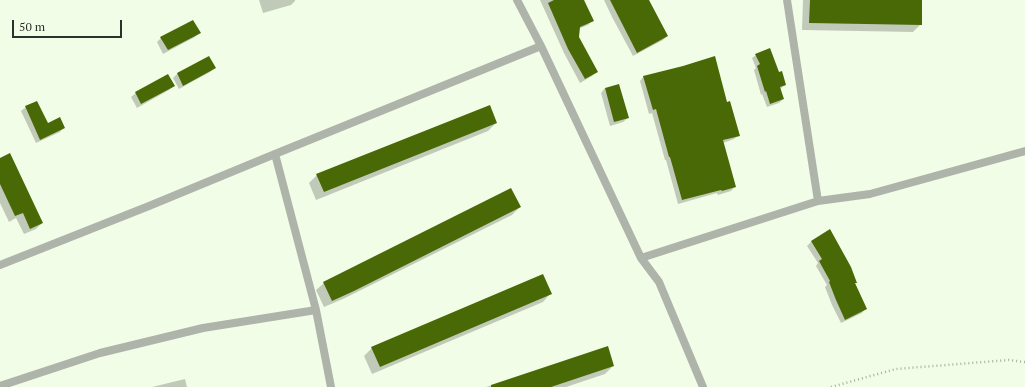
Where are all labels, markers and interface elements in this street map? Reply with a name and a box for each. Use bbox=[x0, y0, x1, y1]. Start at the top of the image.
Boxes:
scale bar bbox=[14, 12, 124, 38]
text: 50 m bbox=[19, 19, 45, 34]

